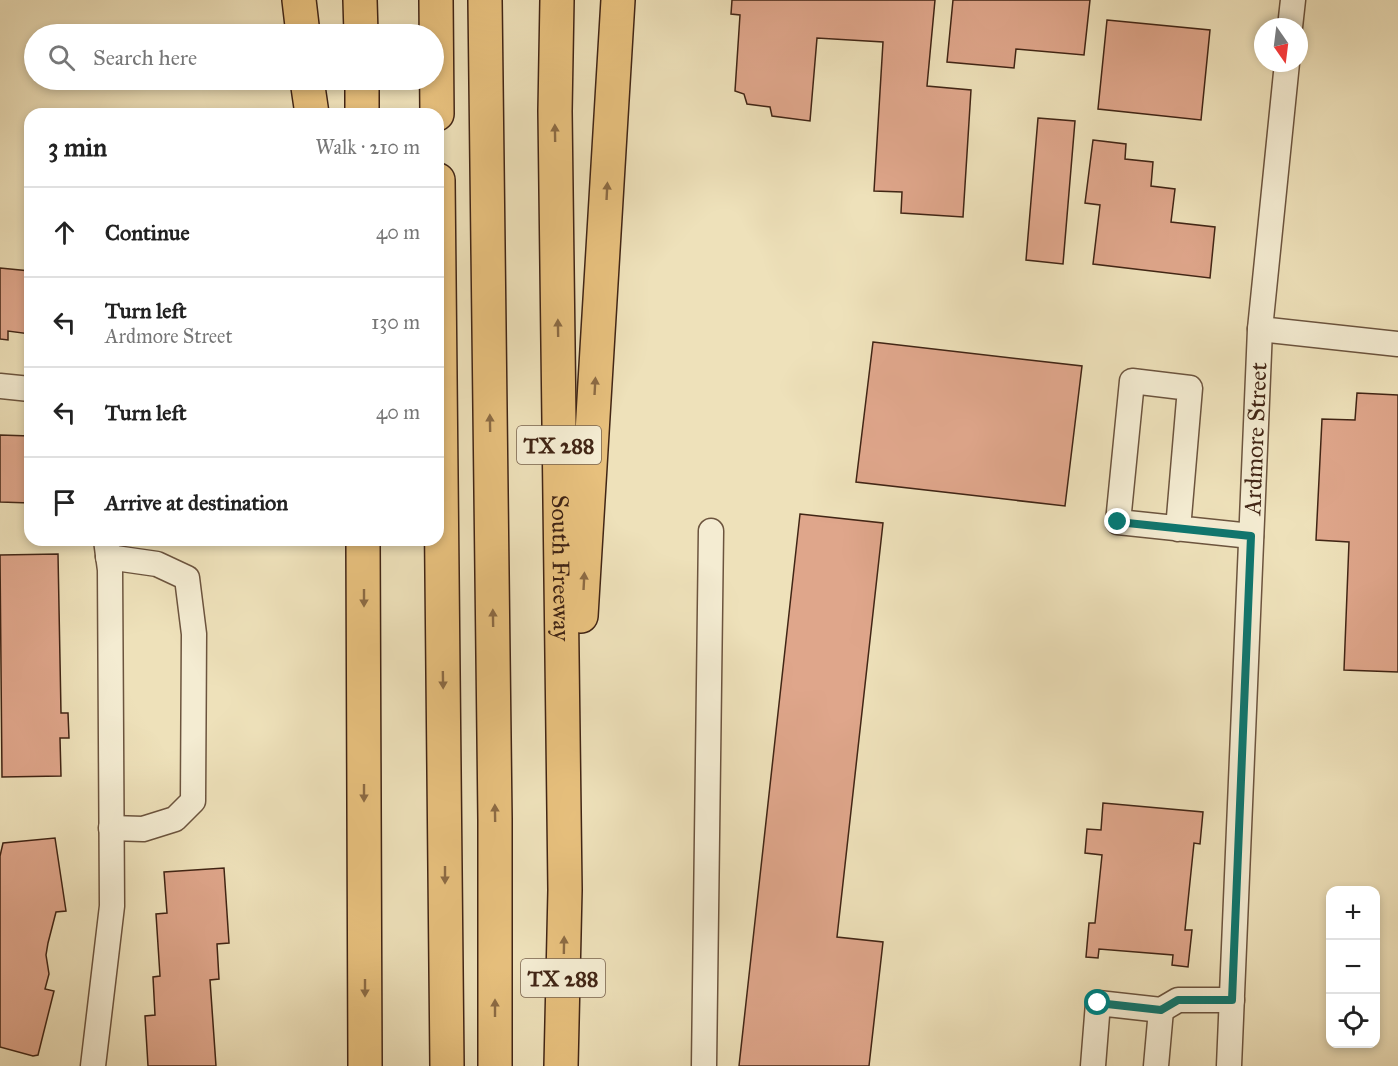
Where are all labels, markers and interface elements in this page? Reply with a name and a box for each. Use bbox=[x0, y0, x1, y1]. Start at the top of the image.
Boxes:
north arrow bbox=[1254, 18, 1308, 72]
search box bbox=[24, 24, 444, 90]
icon: search bbox=[45, 41, 78, 74]
text: Search here bbox=[93, 44, 197, 71]
one-way arrow bbox=[551, 124, 560, 143]
text: 3 min bbox=[48, 131, 107, 163]
text: Walk · 210 m bbox=[315, 135, 420, 159]
one-way arrow bbox=[602, 182, 612, 201]
icon: ahead bbox=[48, 216, 81, 249]
text: Continue bbox=[105, 219, 190, 246]
text: 40 m bbox=[376, 220, 420, 244]
text: Turn left bbox=[105, 297, 187, 324]
icon: left bbox=[48, 306, 81, 339]
text: 130 m bbox=[371, 310, 420, 334]
one-way arrow bbox=[553, 319, 563, 338]
text: Ardmore Street bbox=[105, 324, 233, 348]
street label: Ardmore Street bbox=[1237, 361, 1274, 517]
one-way arrow bbox=[591, 376, 600, 395]
icon: left bbox=[48, 396, 81, 429]
text: Turn left bbox=[105, 399, 187, 426]
text: 40 m bbox=[376, 400, 420, 424]
one-way arrow bbox=[485, 413, 495, 432]
road number: TX 288 bbox=[517, 426, 601, 464]
icon: arrive bbox=[48, 486, 81, 519]
text: Arrive at destination bbox=[105, 489, 288, 516]
street label: South Freeway bbox=[545, 494, 577, 642]
route end bbox=[1104, 508, 1130, 534]
one-way arrow bbox=[579, 571, 588, 590]
one-way arrow bbox=[359, 589, 368, 608]
one-way arrow bbox=[488, 608, 497, 627]
one-way arrow bbox=[438, 670, 448, 689]
one-way arrow bbox=[359, 784, 369, 803]
one-way arrow bbox=[490, 803, 500, 822]
one-way arrow bbox=[440, 865, 450, 884]
map controls bbox=[1326, 886, 1380, 1048]
button: + bbox=[1326, 886, 1380, 940]
one-way arrow bbox=[559, 935, 569, 954]
button: − bbox=[1326, 940, 1380, 994]
road number: TX 288 bbox=[521, 959, 605, 997]
one-way arrow bbox=[360, 979, 370, 998]
route start bbox=[1084, 989, 1110, 1015]
button: locate bbox=[1326, 994, 1380, 1048]
one-way arrow bbox=[490, 998, 500, 1017]

